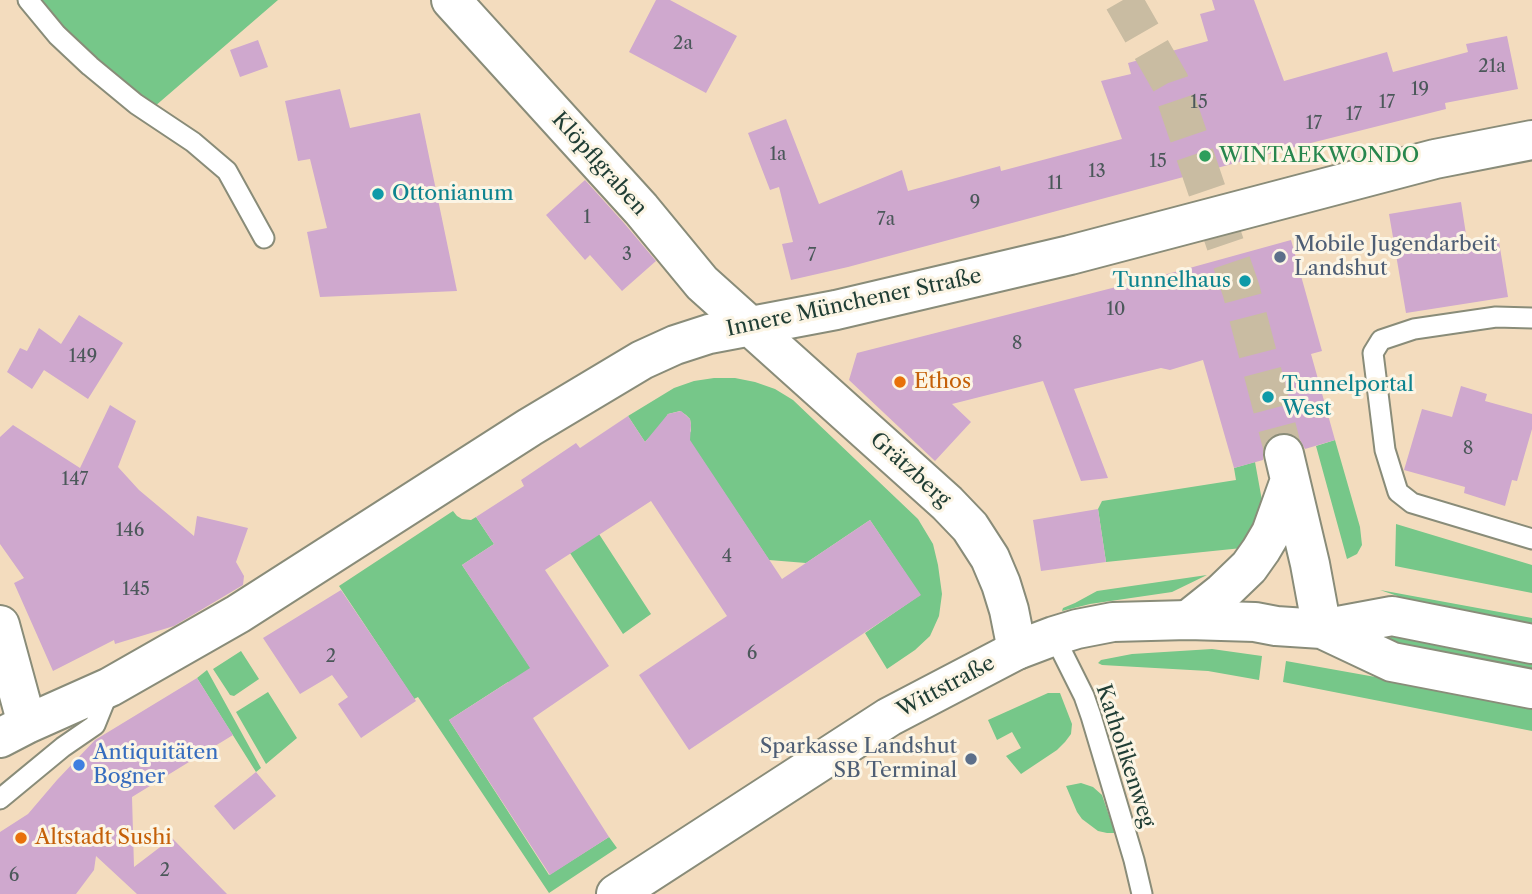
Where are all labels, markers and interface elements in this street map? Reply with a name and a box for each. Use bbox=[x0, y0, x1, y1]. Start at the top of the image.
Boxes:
house number: 2a bbox=[673, 33, 693, 55]
house number: 21a bbox=[1478, 56, 1506, 78]
house number: 19 bbox=[1411, 79, 1429, 101]
house number: 15 bbox=[1190, 92, 1208, 114]
house number: 17 bbox=[1379, 92, 1395, 114]
house number: 17 bbox=[1346, 104, 1362, 126]
street label: Klöpflgraben bbox=[546, 107, 652, 221]
house number: 17 bbox=[1306, 113, 1322, 135]
place label: WINTAEKWONDO bbox=[1219, 143, 1419, 169]
house number: 1a bbox=[769, 144, 787, 166]
marker: WINTAEKWONDO bbox=[1197, 148, 1213, 164]
house number: 15 bbox=[1149, 151, 1167, 173]
house number: 13 bbox=[1088, 161, 1106, 183]
house number: 11 bbox=[1047, 173, 1063, 195]
place label: Ottonianum bbox=[392, 181, 513, 207]
marker: Ottonianum bbox=[370, 186, 386, 202]
house number: 9 bbox=[970, 192, 980, 214]
house number: 1 bbox=[583, 207, 591, 229]
house number: 7a bbox=[877, 209, 895, 231]
place label: Mobile Jugendarbeit Landshut bbox=[1294, 232, 1497, 282]
house number: 3 bbox=[622, 244, 632, 266]
house number: 7 bbox=[808, 245, 816, 267]
marker: Mobile Jugendarbeit Landshut bbox=[1272, 249, 1288, 265]
street label: Innere Münchener Straße bbox=[724, 264, 984, 342]
place label: Tunnelhaus bbox=[1112, 268, 1231, 294]
marker: Tunnelhaus bbox=[1237, 273, 1253, 289]
house number: 10 bbox=[1107, 299, 1125, 321]
house number: 8 bbox=[1012, 333, 1022, 355]
house number: 149 bbox=[69, 346, 97, 368]
place label: Ethos bbox=[914, 369, 971, 395]
place label: Tunnelportal West bbox=[1282, 372, 1414, 422]
marker: Ethos bbox=[892, 374, 908, 390]
marker: Tunnelportal West bbox=[1260, 389, 1276, 405]
street label: Grätzberg bbox=[865, 427, 955, 513]
house number: 8 bbox=[1463, 438, 1473, 460]
house number: 147 bbox=[62, 469, 88, 491]
house number: 146 bbox=[116, 520, 144, 542]
house number: 4 bbox=[722, 546, 732, 568]
house number: 145 bbox=[122, 579, 150, 601]
house number: 6 bbox=[747, 643, 757, 665]
house number: 2 bbox=[326, 646, 336, 668]
street label: Wittstraße bbox=[893, 651, 999, 723]
street label: Katholikenweg bbox=[1090, 681, 1160, 831]
place label: Sparkasse Landshut SB Terminal bbox=[760, 734, 957, 784]
place label: Antiquitäten Bogner bbox=[93, 740, 218, 790]
marker: Sparkasse Landshut SB Terminal bbox=[963, 751, 979, 767]
marker: Antiquitäten Bogner bbox=[71, 757, 87, 773]
place label: Altstadt Sushi bbox=[35, 825, 172, 851]
marker: Altstadt Sushi bbox=[13, 830, 29, 846]
house number: 2 bbox=[160, 860, 170, 882]
house number: 6 bbox=[9, 865, 19, 887]

